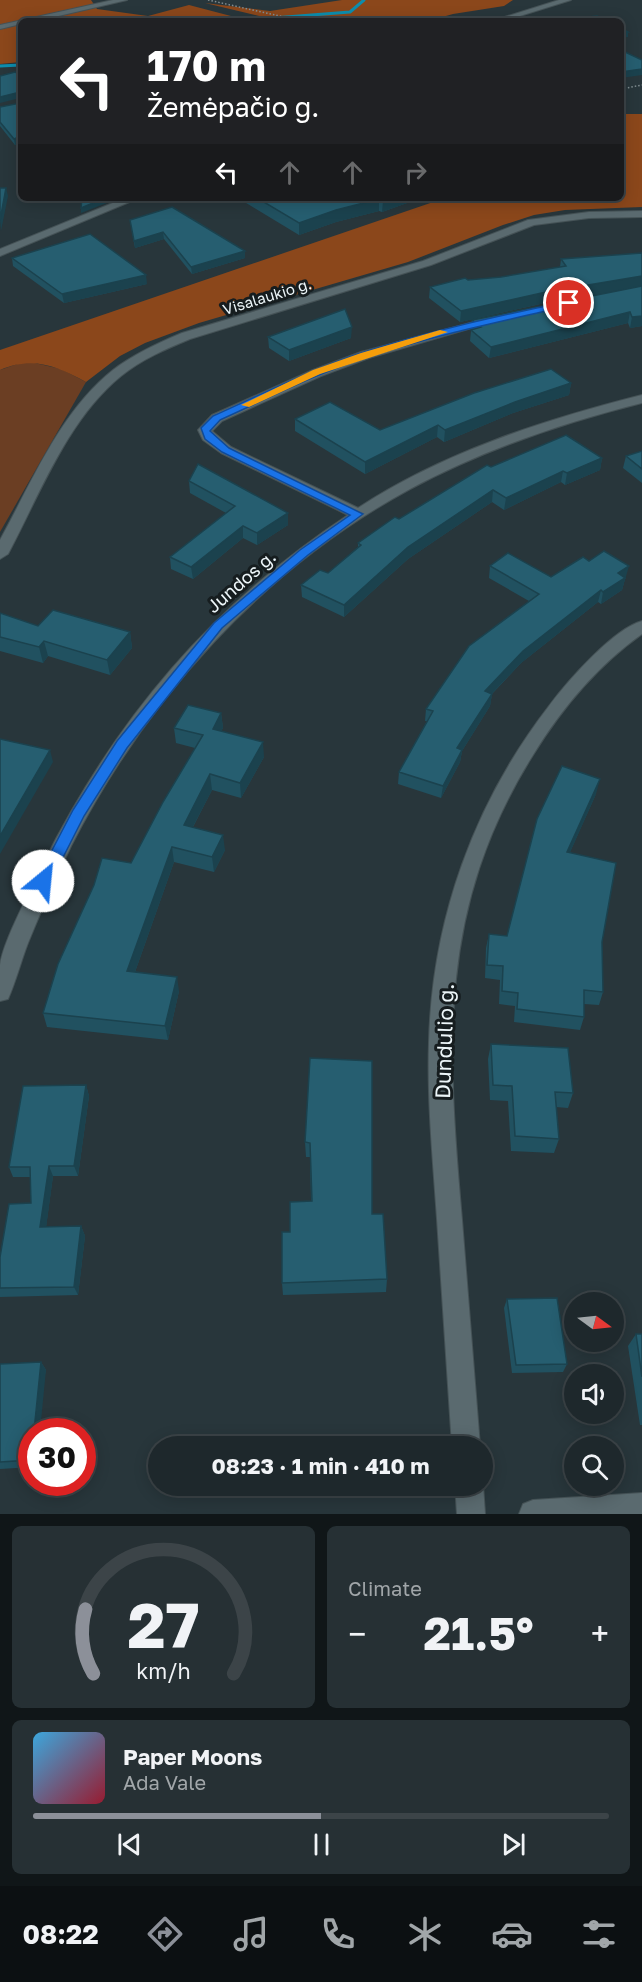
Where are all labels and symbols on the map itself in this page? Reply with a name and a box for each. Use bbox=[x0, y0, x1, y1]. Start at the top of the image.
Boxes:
street label: Visalaukio g. bbox=[220, 274, 314, 318]
pin bbox=[543, 277, 594, 328]
street label: Jundos g. bbox=[202, 545, 280, 617]
position arrow bbox=[11, 849, 75, 913]
street label: Dundulio g. bbox=[429, 983, 459, 1099]
north arrow bbox=[564, 1292, 624, 1352]
speed limit sign: 30 bbox=[18, 1418, 96, 1496]

